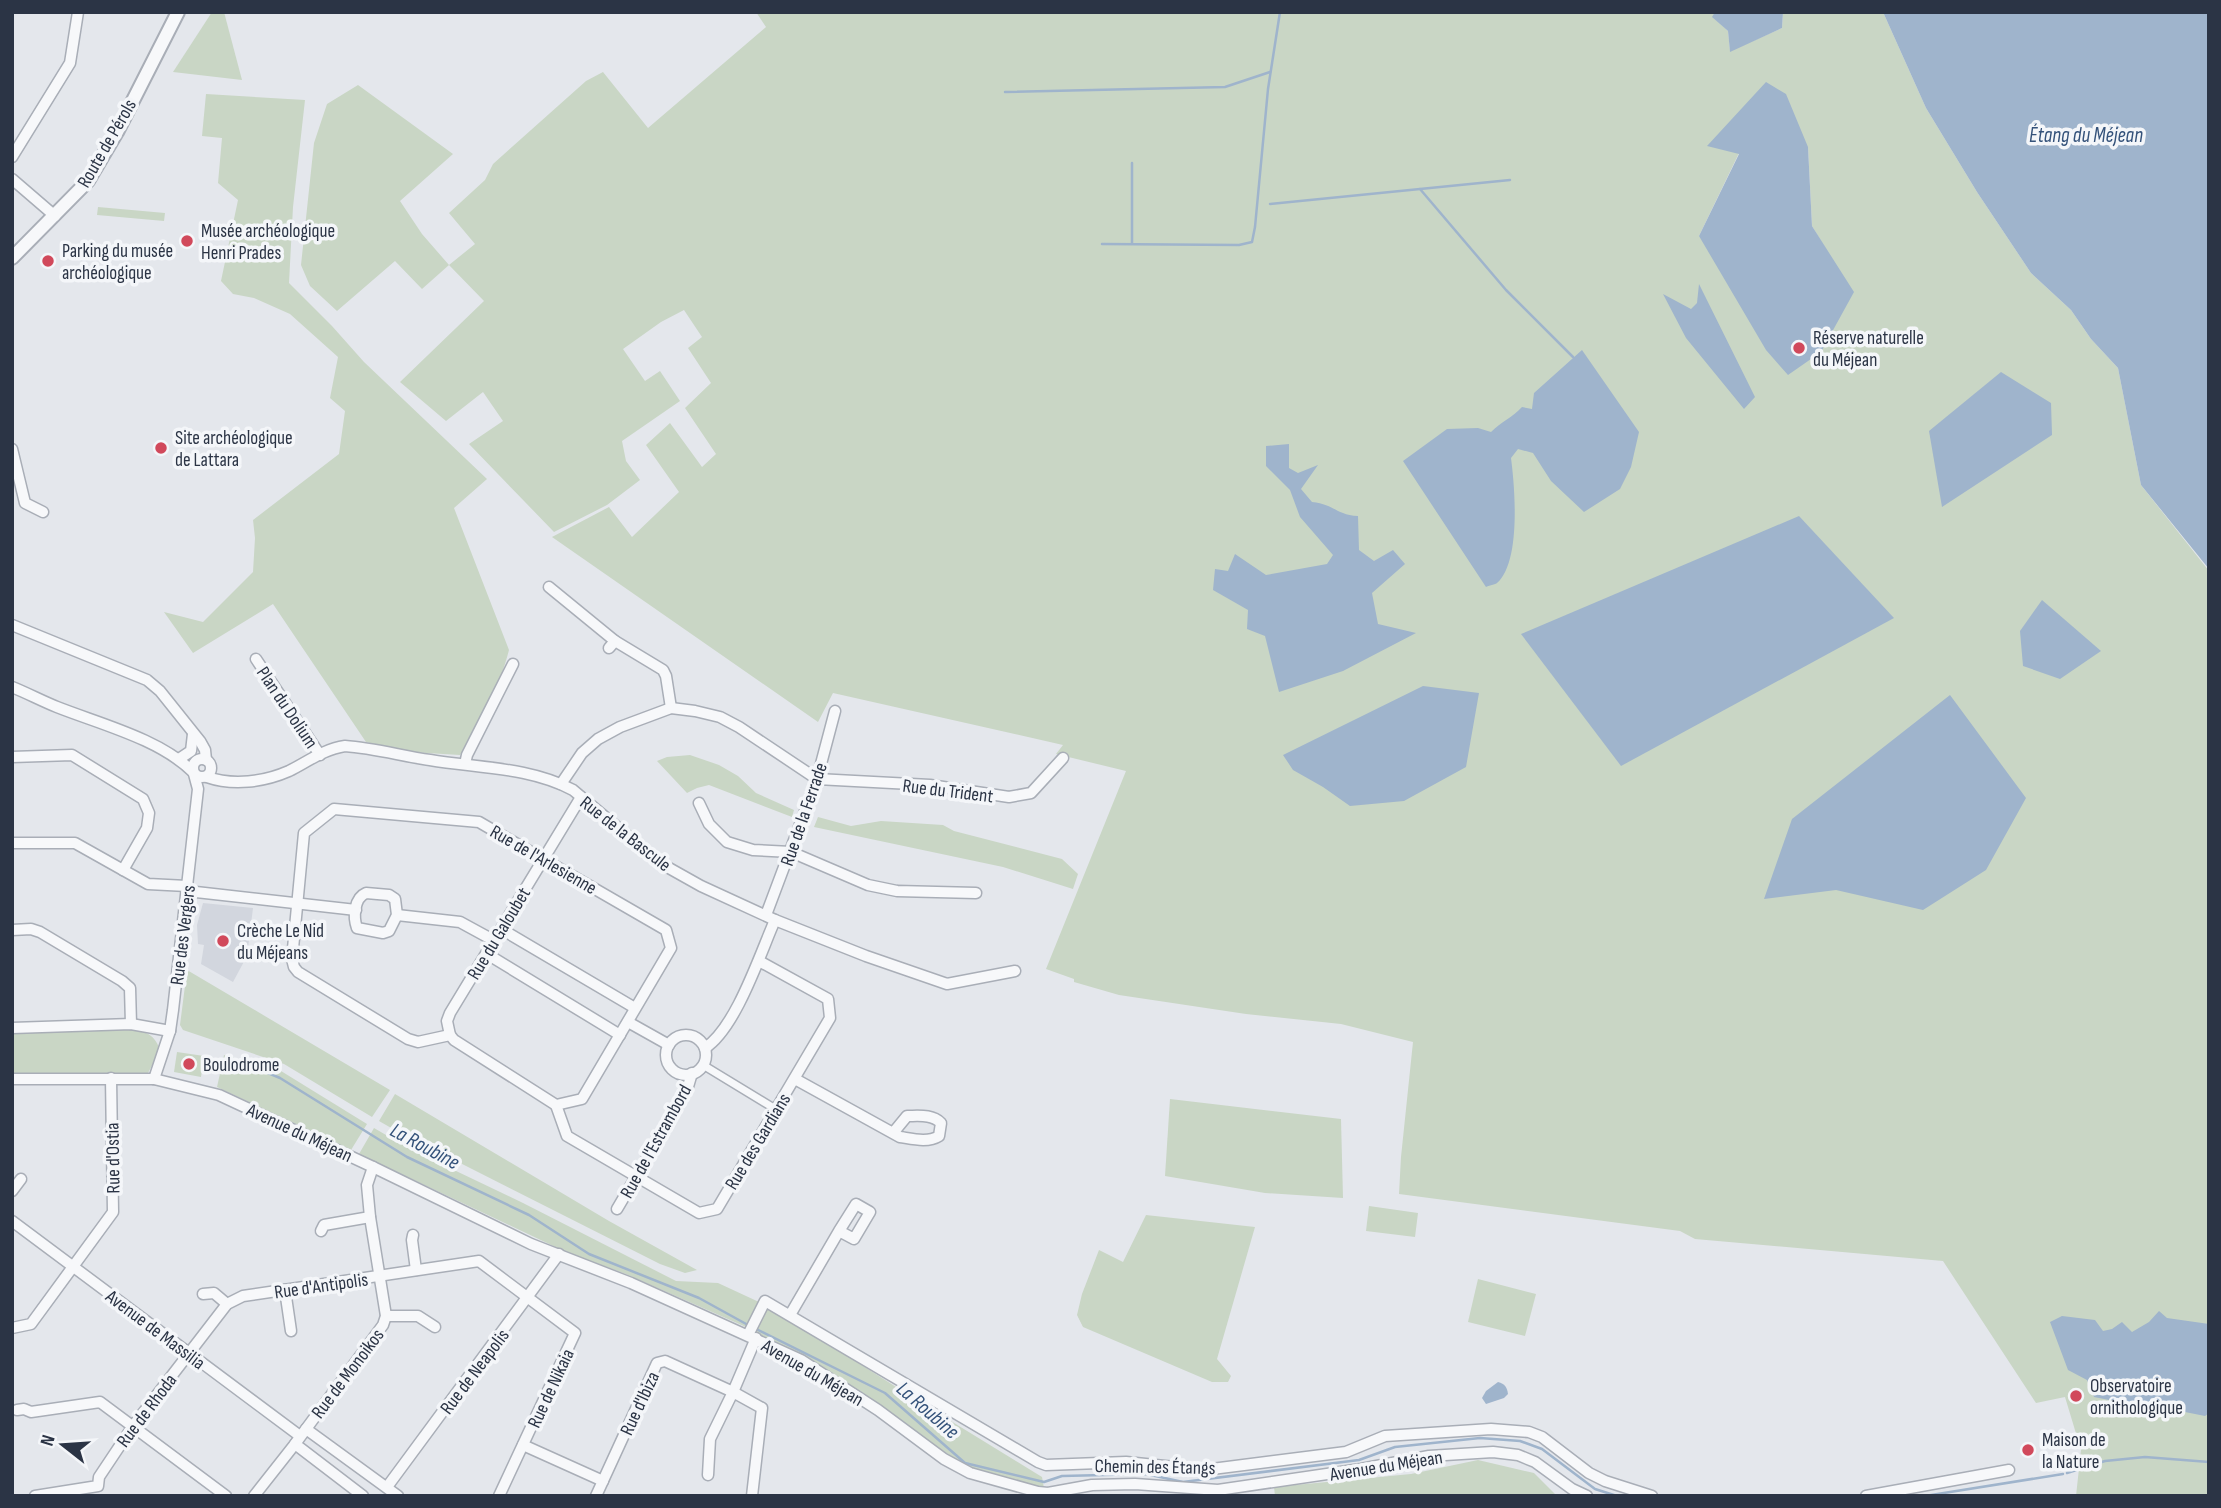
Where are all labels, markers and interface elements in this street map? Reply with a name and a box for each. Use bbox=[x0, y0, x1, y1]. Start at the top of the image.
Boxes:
street label: Route de Pérols bbox=[73, 95, 142, 192]
water label: Étang du Méjean bbox=[2029, 123, 2143, 148]
place label: Musée archéologique Henri Prades bbox=[201, 220, 335, 265]
marker: Musée archéologique Henri Prades bbox=[179, 233, 195, 249]
place label: Parking du musée archéologique bbox=[62, 240, 173, 285]
marker: Parking du musée archéologique bbox=[40, 253, 56, 269]
place label: Réserve naturelle du Méjean bbox=[1813, 327, 1924, 372]
marker: Réserve naturelle du Méjean bbox=[1791, 340, 1807, 356]
place label: Site archéologique de Lattara bbox=[175, 427, 293, 472]
marker: Site archéologique de Lattara bbox=[153, 440, 169, 456]
street label: Plan du Dolium bbox=[251, 663, 323, 753]
street label: Rue de la Ferrade bbox=[776, 760, 833, 869]
street label: Rue du Trident bbox=[901, 775, 995, 808]
street label: Rue de la Bascule bbox=[575, 792, 675, 877]
street label: Rue de l'Arlesienne bbox=[486, 820, 601, 900]
street label: Rue du Galoubet bbox=[463, 883, 536, 984]
street label: Rue des Vergers bbox=[166, 884, 201, 986]
place label: Crèche Le Nid du Méjeans bbox=[237, 920, 324, 965]
marker: Crèche Le Nid du Méjeans bbox=[215, 933, 231, 949]
place label: Boulodrome bbox=[203, 1054, 280, 1077]
marker: Boulodrome bbox=[181, 1056, 197, 1072]
street label: Rue de l'Estrambord bbox=[616, 1081, 697, 1203]
street label: Rue des Gardians bbox=[721, 1089, 796, 1194]
street label: Avenue du Méjean bbox=[242, 1098, 356, 1168]
water label: La Roubine bbox=[386, 1118, 464, 1175]
street label: Rue d'Ostia bbox=[101, 1122, 126, 1194]
street label: Rue d'Antipolis bbox=[273, 1269, 370, 1304]
street label: Avenue de Massilia bbox=[100, 1285, 209, 1375]
street label: Rue de Monoikos bbox=[307, 1324, 389, 1423]
street label: Rue de Neapolis bbox=[436, 1325, 515, 1419]
street label: Avenue du Méjean bbox=[756, 1334, 867, 1412]
street label: Rue de Nikaia bbox=[523, 1345, 580, 1432]
street label: Rue d'Ibiza bbox=[616, 1368, 665, 1439]
street label: Rue de Rhoda bbox=[112, 1370, 182, 1452]
place label: Observatoire ornithologique bbox=[2090, 1375, 2183, 1420]
water label: La Roubine bbox=[891, 1376, 964, 1444]
marker: Observatoire ornithologique bbox=[2068, 1388, 2084, 1404]
north arrow bbox=[28, 1410, 98, 1480]
place label: Maison de la Nature bbox=[2042, 1429, 2106, 1474]
text: N bbox=[36, 1432, 61, 1449]
marker: Maison de la Nature bbox=[2020, 1442, 2036, 1458]
street label: Avenue du Méjean bbox=[1327, 1446, 1444, 1487]
street label: Chemin des Étangs bbox=[1094, 1455, 1216, 1480]

